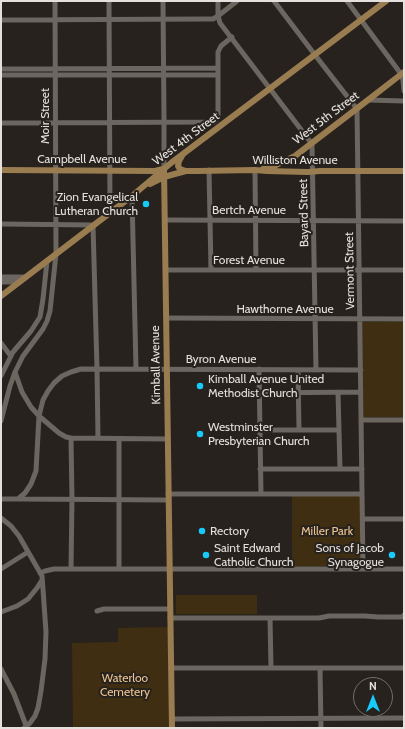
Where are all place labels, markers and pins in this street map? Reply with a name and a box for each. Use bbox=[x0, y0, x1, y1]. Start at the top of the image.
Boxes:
place label: Zion Evangelical Lutheran Church bbox=[54, 190, 138, 218]
marker: Zion Evangelical Lutheran Church bbox=[141, 199, 151, 209]
place label: Kimball Avenue United Methodist Church bbox=[208, 372, 324, 400]
marker: Kimball Avenue United Methodist Church bbox=[195, 381, 205, 391]
place label: Westminster Presbyterian Church bbox=[208, 420, 310, 448]
marker: Westminster Presbyterian Church bbox=[195, 429, 205, 439]
place label: Rectory bbox=[210, 524, 249, 538]
marker: Rectory bbox=[197, 526, 207, 536]
place label: Saint Edward Catholic Church bbox=[214, 541, 293, 569]
place label: Sons of Jacob Synagogue bbox=[315, 541, 384, 569]
marker: Saint Edward Catholic Church bbox=[201, 550, 211, 560]
marker: Sons of Jacob Synagogue bbox=[387, 550, 397, 560]

